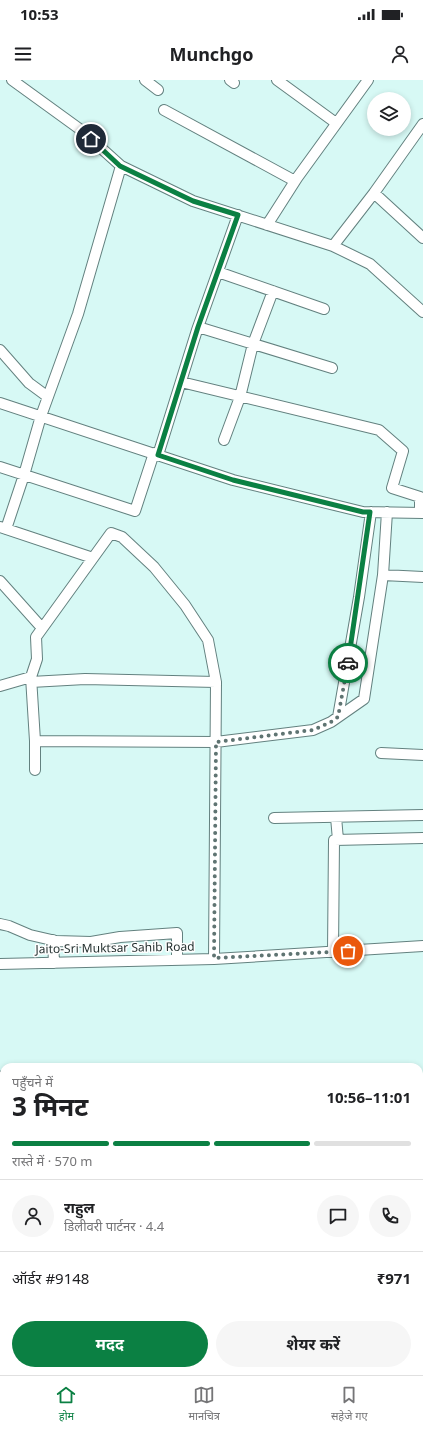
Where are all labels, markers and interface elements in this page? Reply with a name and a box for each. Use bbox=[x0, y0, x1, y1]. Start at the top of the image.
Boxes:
text: 10:53 bbox=[20, 4, 59, 24]
text: Munchgo bbox=[170, 42, 254, 66]
icon: menu bbox=[12, 43, 34, 65]
icon: person bbox=[389, 43, 411, 65]
map controls bbox=[367, 92, 411, 136]
button: layers bbox=[367, 92, 411, 136]
pin bbox=[74, 122, 108, 156]
icon: home bbox=[80, 128, 102, 150]
courier bbox=[328, 643, 368, 683]
icon: car bbox=[337, 652, 359, 674]
pin bbox=[331, 934, 365, 968]
street label: Jaito-Sri Muktsar Sahib Road bbox=[34, 938, 195, 957]
icon: bag bbox=[337, 940, 359, 962]
text: पहुँचने में bbox=[12, 1073, 53, 1091]
text: 10:56–11:01 bbox=[326, 1087, 411, 1107]
text: 3 मिनट bbox=[12, 1088, 88, 1124]
text: रास्ते में · 570 m bbox=[12, 1152, 92, 1170]
button: person bbox=[12, 1195, 54, 1237]
button: chat bbox=[317, 1195, 359, 1237]
button: phone bbox=[369, 1195, 411, 1237]
text: राहुल bbox=[64, 1197, 95, 1217]
text: डिलीवरी पार्टनर · 4.4 bbox=[64, 1217, 164, 1235]
text: ऑर्डर #9148 bbox=[12, 1268, 89, 1288]
text: ₹971 bbox=[377, 1268, 411, 1288]
button: मदद bbox=[12, 1321, 208, 1367]
button: शेयर करें bbox=[216, 1321, 411, 1367]
tab: होम bbox=[55, 1384, 77, 1423]
tab: मानचित्र bbox=[188, 1384, 220, 1423]
tab: सहेजे गए bbox=[331, 1384, 367, 1423]

